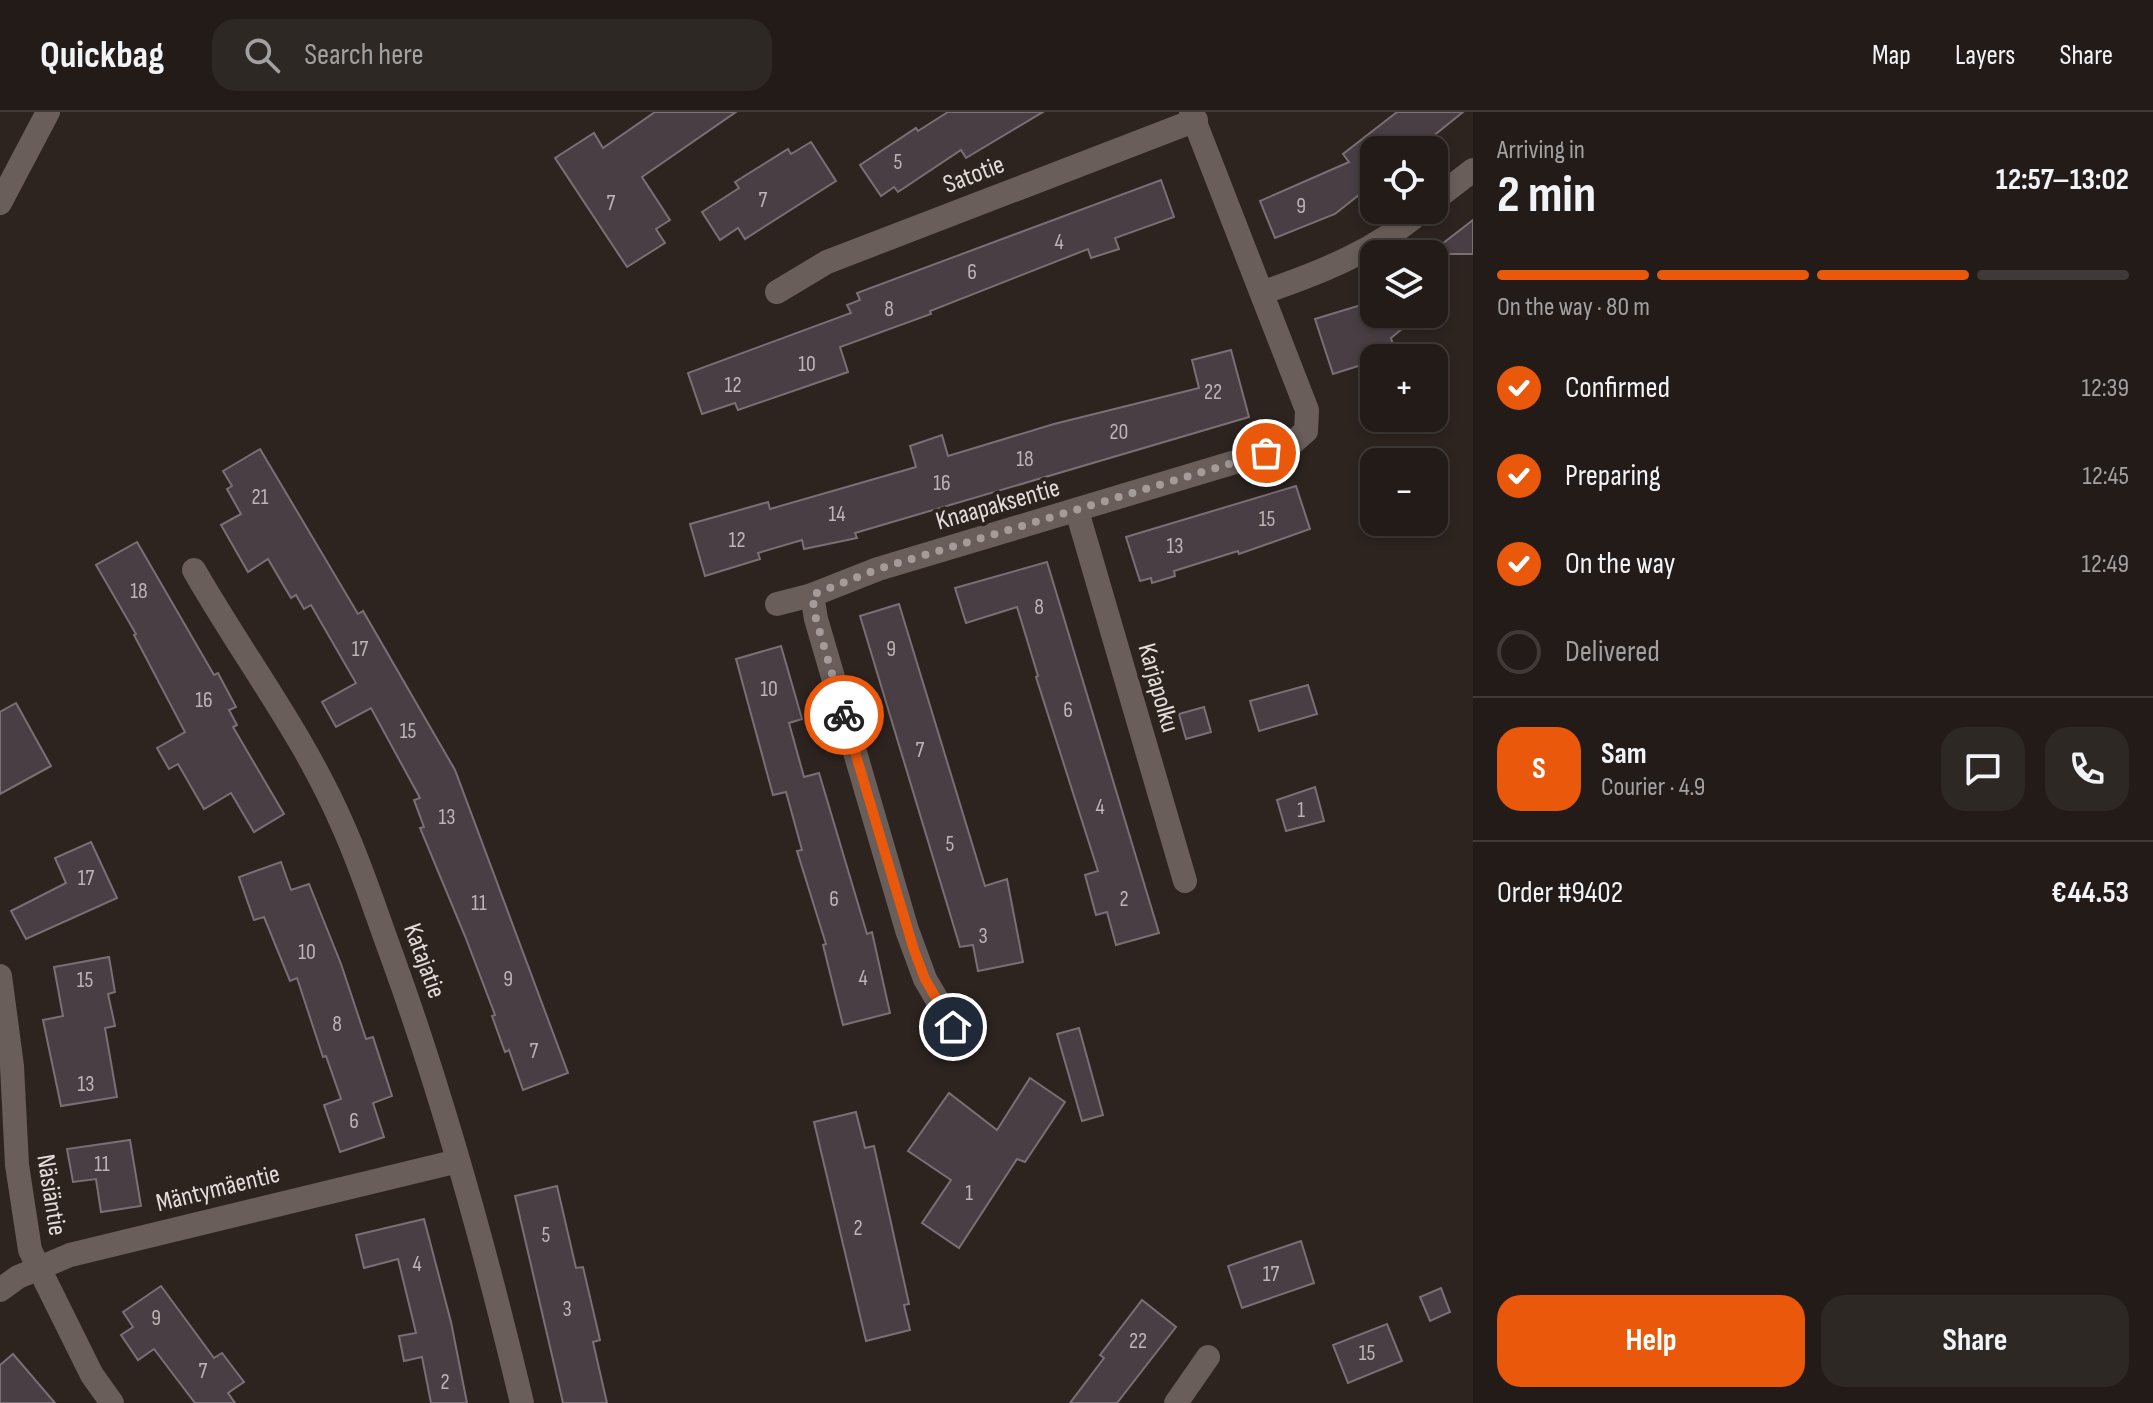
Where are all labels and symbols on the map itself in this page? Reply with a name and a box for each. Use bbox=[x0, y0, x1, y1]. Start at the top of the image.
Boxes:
house number: 5 bbox=[894, 149, 903, 176]
street label: Satotie bbox=[939, 149, 1009, 201]
house number: 7 bbox=[759, 187, 768, 214]
house number: 7 bbox=[607, 190, 616, 217]
house number: 9 bbox=[1296, 193, 1306, 220]
house number: 4 bbox=[1054, 229, 1064, 256]
house number: 6 bbox=[967, 259, 977, 286]
house number: 8 bbox=[884, 296, 894, 323]
house number: 10 bbox=[798, 351, 816, 378]
house number: 12 bbox=[724, 372, 742, 399]
house number: 22 bbox=[1204, 379, 1222, 406]
house number: 20 bbox=[1110, 419, 1128, 446]
pin bbox=[1232, 419, 1300, 487]
house number: 18 bbox=[1016, 446, 1034, 473]
house number: 16 bbox=[933, 470, 951, 497]
street label: Knaapaksentie bbox=[932, 473, 1064, 537]
house number: 21 bbox=[252, 484, 269, 511]
house number: 14 bbox=[829, 501, 845, 528]
house number: 15 bbox=[1259, 506, 1275, 533]
house number: 12 bbox=[728, 527, 746, 554]
house number: 13 bbox=[1167, 533, 1183, 560]
house number: 18 bbox=[130, 578, 148, 605]
house number: 8 bbox=[1034, 594, 1044, 621]
house number: 17 bbox=[352, 636, 368, 663]
house number: 9 bbox=[886, 636, 896, 663]
street label: Karjapolku bbox=[1131, 640, 1185, 736]
courier bbox=[804, 675, 884, 755]
house number: 10 bbox=[760, 676, 778, 703]
house number: 16 bbox=[195, 687, 213, 714]
house number: 6 bbox=[1063, 697, 1073, 724]
house number: 15 bbox=[400, 718, 416, 745]
house number: 7 bbox=[916, 737, 925, 764]
house number: 4 bbox=[1095, 794, 1105, 821]
house number: 1 bbox=[1297, 797, 1305, 824]
house number: 13 bbox=[439, 804, 455, 831]
house number: 5 bbox=[946, 831, 955, 858]
house number: 17 bbox=[78, 865, 94, 892]
house number: 6 bbox=[829, 886, 839, 913]
house number: 2 bbox=[1119, 886, 1129, 913]
house number: 11 bbox=[471, 890, 487, 917]
street label: Katajatie bbox=[396, 919, 452, 1003]
house number: 3 bbox=[978, 923, 988, 950]
house number: 10 bbox=[298, 939, 316, 966]
house number: 4 bbox=[858, 965, 868, 992]
house number: 9 bbox=[503, 966, 513, 993]
house number: 15 bbox=[77, 967, 93, 994]
pin bbox=[919, 993, 987, 1061]
house number: 8 bbox=[332, 1011, 342, 1038]
house number: 7 bbox=[530, 1038, 539, 1065]
house number: 13 bbox=[78, 1071, 94, 1098]
house number: 6 bbox=[349, 1108, 359, 1135]
house number: 11 bbox=[94, 1151, 110, 1178]
street label: Näsiäntie bbox=[29, 1152, 73, 1238]
street label: Mäntymäentie bbox=[153, 1159, 283, 1219]
house number: 1 bbox=[965, 1180, 973, 1207]
house number: 2 bbox=[853, 1215, 863, 1242]
house number: 5 bbox=[542, 1222, 551, 1249]
house number: 4 bbox=[412, 1251, 422, 1278]
house number: 17 bbox=[1263, 1261, 1279, 1288]
house number: 3 bbox=[562, 1296, 572, 1323]
house number: 9 bbox=[151, 1305, 161, 1332]
house number: 22 bbox=[1129, 1328, 1147, 1355]
house number: 15 bbox=[1359, 1340, 1375, 1367]
house number: 7 bbox=[199, 1358, 208, 1385]
house number: 2 bbox=[440, 1369, 450, 1396]

